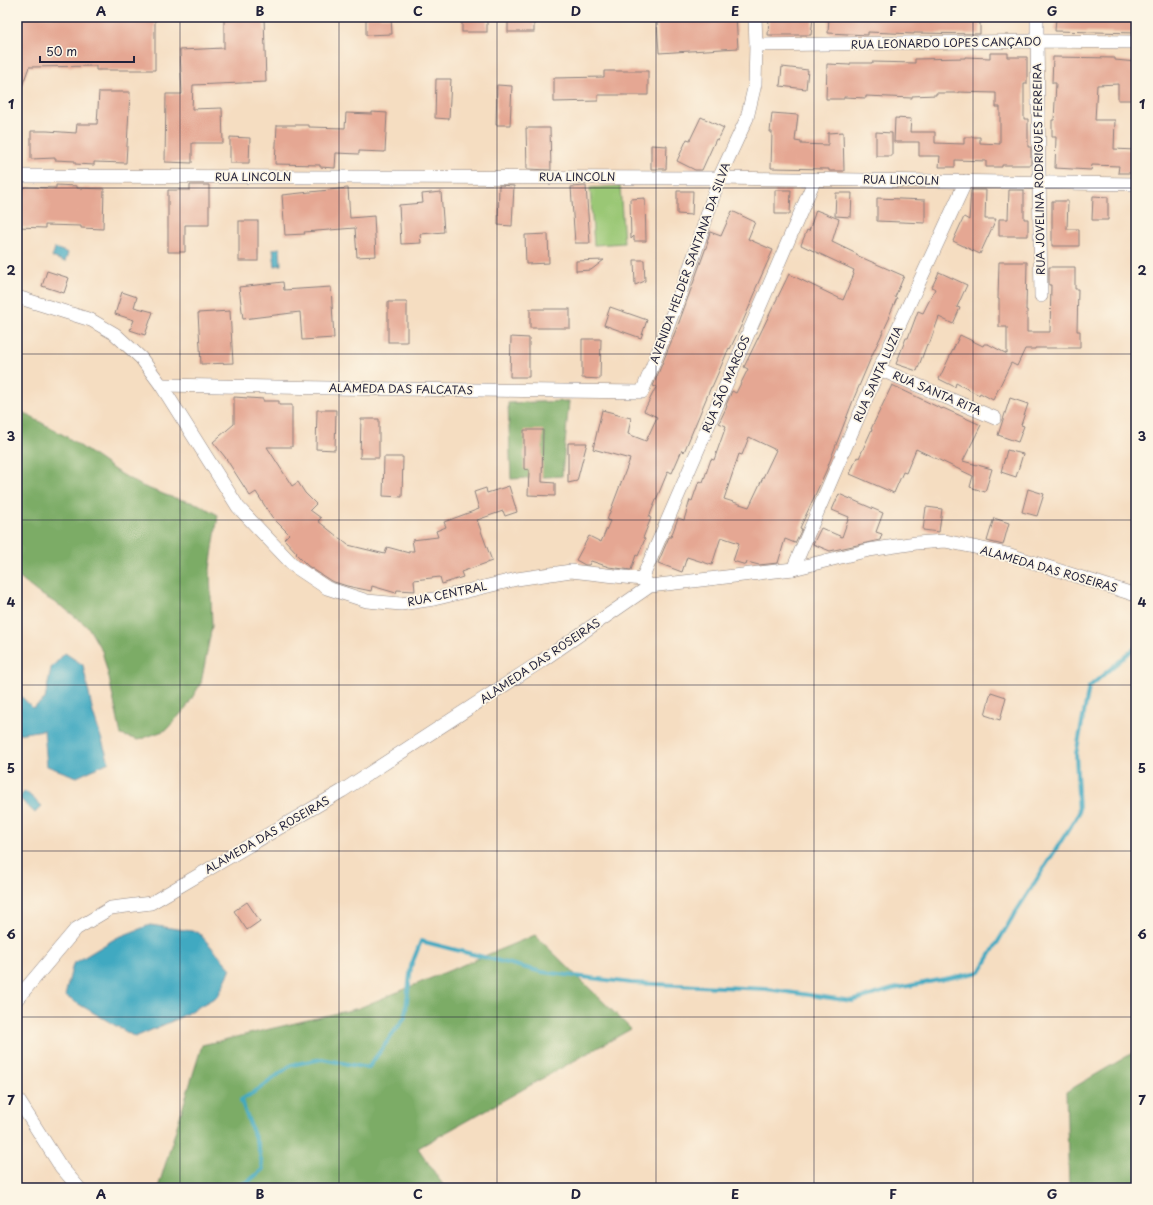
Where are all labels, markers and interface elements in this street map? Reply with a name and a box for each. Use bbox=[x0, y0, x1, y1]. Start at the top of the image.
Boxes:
text: A bbox=[96, 1, 106, 20]
text: B bbox=[256, 1, 265, 20]
text: C bbox=[413, 1, 423, 20]
text: D bbox=[571, 1, 581, 20]
text: E bbox=[731, 1, 739, 20]
text: F bbox=[889, 1, 897, 20]
text: G bbox=[1047, 1, 1057, 20]
street label: RUA LEONARDO LOPES CANÇADO bbox=[851, 32, 1042, 53]
scale bar bbox=[40, 38, 134, 64]
text: 50 m bbox=[46, 42, 77, 60]
street label: RUA JOVELINA RODRIGUES FERREIRA bbox=[1028, 62, 1049, 275]
text: 1 bbox=[8, 94, 14, 113]
text: 1 bbox=[1139, 94, 1145, 113]
street label: AVENIDA HELDER SANTANA DA SILVA bbox=[645, 160, 734, 366]
street label: RUA LINCOLN bbox=[215, 168, 291, 185]
street label: RUA LINCOLN bbox=[539, 168, 615, 185]
street label: RUA LINCOLN bbox=[863, 170, 939, 189]
text: 2 bbox=[6, 260, 16, 279]
text: 2 bbox=[1137, 260, 1147, 279]
street label: RUA SANTA LUZIA bbox=[849, 323, 906, 425]
street label: RUA SÃO MARCOS bbox=[697, 332, 754, 435]
street label: RUA SANTA RITA bbox=[890, 366, 984, 419]
street label: ALAMEDA DAS FALCATAS bbox=[329, 379, 473, 398]
text: 3 bbox=[7, 426, 16, 445]
text: 3 bbox=[1138, 426, 1147, 445]
street label: ALAMEDA DAS ROSEIRAS bbox=[978, 541, 1120, 596]
street label: RUA CENTRAL bbox=[406, 577, 488, 610]
text: 4 bbox=[7, 592, 16, 611]
text: 4 bbox=[1138, 592, 1147, 611]
street label: ALAMEDA DAS ROSEIRAS bbox=[476, 614, 603, 707]
text: 5 bbox=[7, 758, 15, 777]
text: 5 bbox=[1138, 758, 1146, 777]
street label: ALAMEDA DAS ROSEIRAS bbox=[201, 792, 333, 877]
text: 6 bbox=[6, 924, 16, 943]
text: 6 bbox=[1137, 924, 1147, 943]
text: 7 bbox=[7, 1090, 15, 1109]
text: 7 bbox=[1138, 1090, 1146, 1109]
text: A bbox=[96, 1184, 106, 1203]
text: B bbox=[256, 1184, 265, 1203]
text: C bbox=[413, 1184, 423, 1203]
text: D bbox=[571, 1184, 581, 1203]
text: E bbox=[731, 1184, 739, 1203]
text: F bbox=[889, 1184, 897, 1203]
text: G bbox=[1047, 1184, 1057, 1203]

